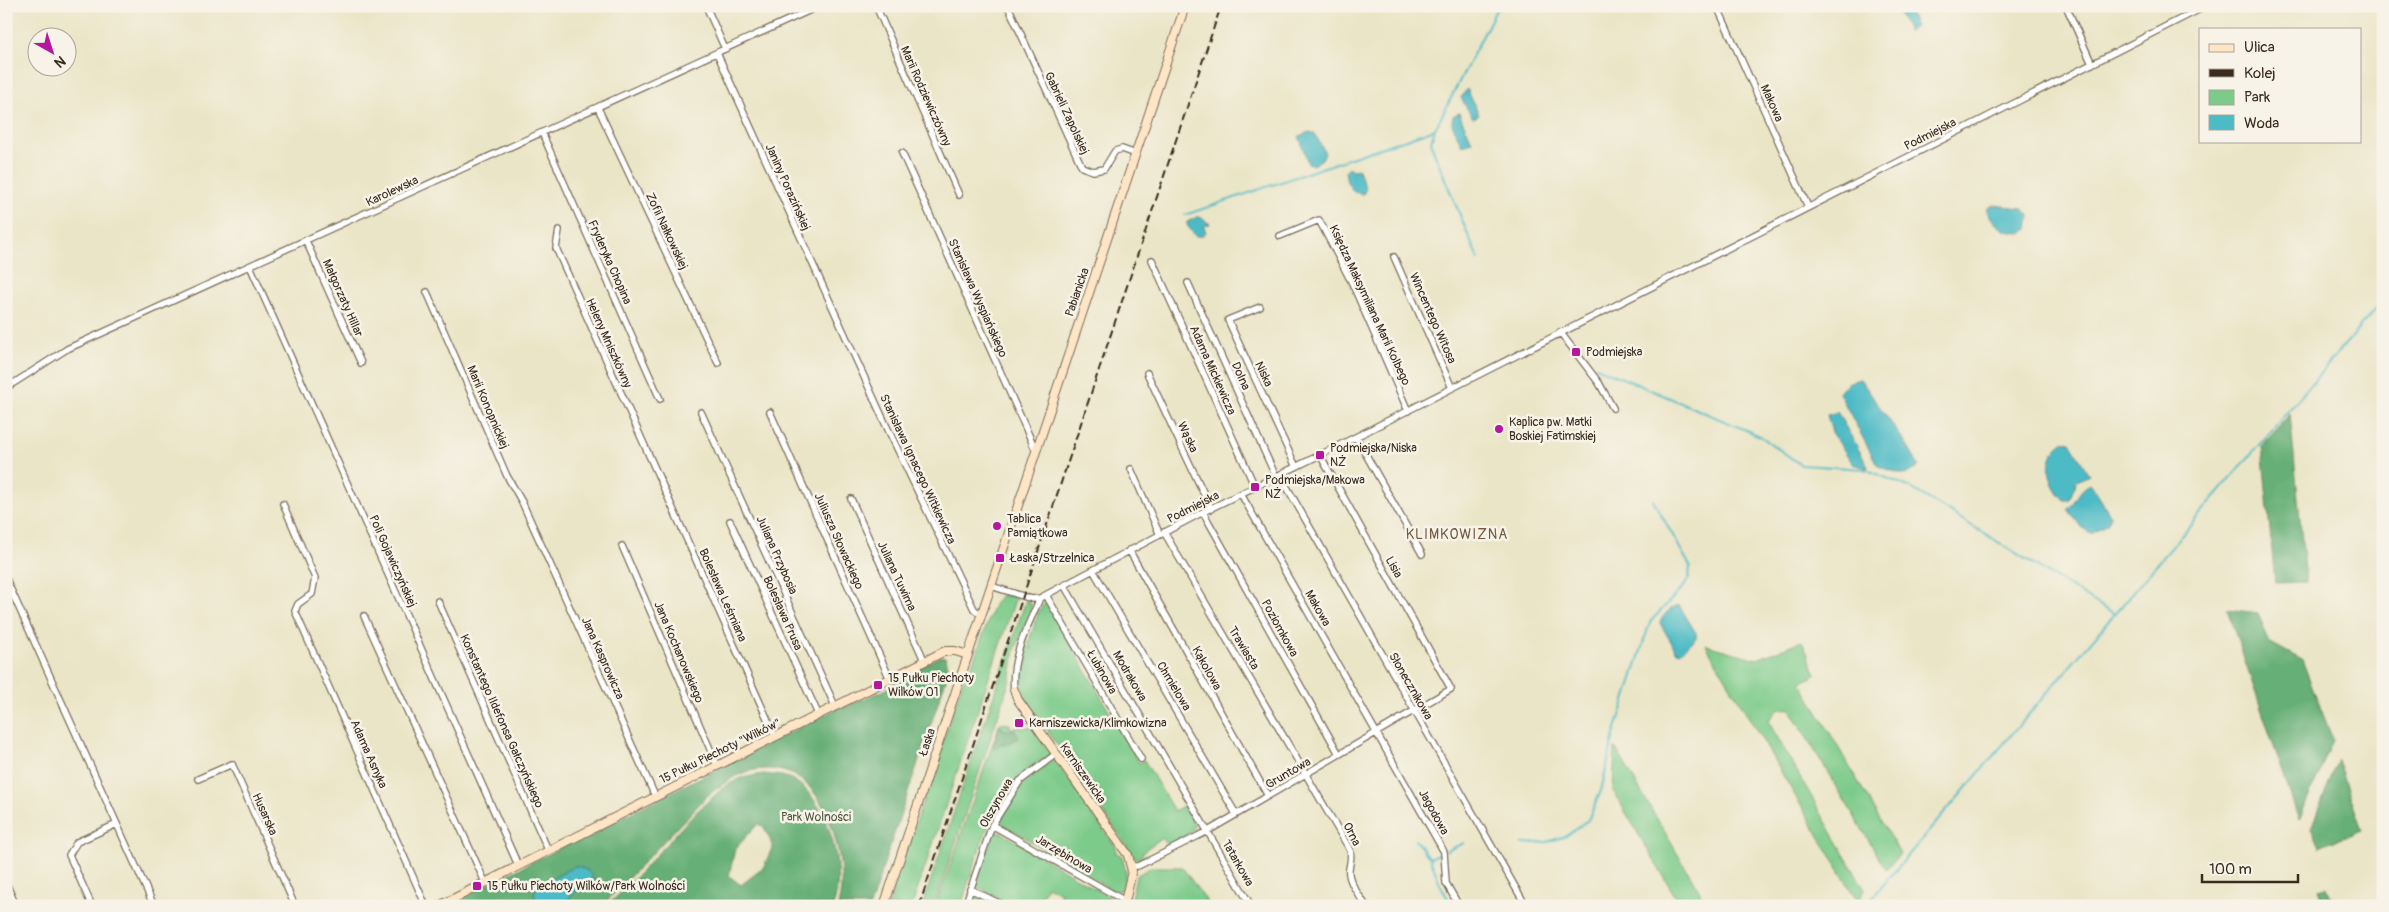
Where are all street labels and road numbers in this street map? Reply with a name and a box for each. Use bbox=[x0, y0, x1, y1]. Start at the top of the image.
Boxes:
street label: Marii Rodziewiczówny bbox=[897, 44, 954, 149]
street label: Gabrieli Zapolskiej bbox=[1041, 70, 1092, 157]
street label: Makowa bbox=[1757, 82, 1787, 125]
street label: Podmiejska bbox=[1902, 115, 1959, 154]
street label: Janiny Porazińskiej bbox=[762, 141, 814, 233]
street label: Karolewska bbox=[364, 173, 421, 210]
street label: Zofii Nałkowskiej bbox=[642, 190, 691, 272]
street label: Fryderyka Chopina bbox=[584, 218, 635, 307]
street label: Księdza Maksymiliana Marii Kolbego bbox=[1326, 223, 1414, 388]
street label: Stanisława Wyspiańskiego bbox=[945, 237, 1011, 360]
street label: Małgorzaty Hillar bbox=[319, 257, 367, 340]
street label: Pabianicka bbox=[1062, 265, 1093, 319]
street label: Wincentego Witosa bbox=[1406, 270, 1459, 366]
street label: Heleny Mniszkówny bbox=[582, 296, 635, 390]
street label: Adama Mickiewicza bbox=[1186, 323, 1239, 418]
street label: Niska bbox=[1251, 359, 1276, 390]
street label: Dolna bbox=[1228, 360, 1254, 393]
street label: Marii Konopnickiej bbox=[463, 363, 512, 451]
street label: Stanisława Ignacego Witkiewicza bbox=[876, 392, 959, 547]
street label: Wąska bbox=[1174, 419, 1201, 455]
street label: Podmiejska bbox=[1165, 488, 1222, 527]
street label: Juliusza Słowackiego bbox=[810, 491, 867, 592]
street label: Poli Gojawiczyńskiej bbox=[366, 513, 420, 610]
street label: Juliana Przybosia bbox=[753, 514, 801, 597]
street label: Juliana Tuwima bbox=[874, 539, 919, 614]
street label: Bolesława Leśmiana bbox=[695, 546, 750, 645]
street label: Lisia bbox=[1382, 554, 1406, 581]
street label: Bolesława Prusa bbox=[759, 574, 806, 653]
street label: Makowa bbox=[1301, 588, 1334, 629]
street label: Poziomkowa bbox=[1258, 597, 1302, 660]
street label: Jana Kochanowskiego bbox=[650, 599, 707, 706]
street label: Jana Kasprowicza bbox=[578, 615, 628, 702]
street label: Trawiasta bbox=[1225, 624, 1263, 673]
street label: Konstantego Ildefonsa Gałczyńskiego bbox=[456, 632, 547, 811]
street label: Kąkolowa bbox=[1188, 644, 1225, 693]
street label: Łubinowa bbox=[1083, 647, 1120, 697]
street label: Modrakowa bbox=[1109, 648, 1150, 705]
street label: Słonecznikowa bbox=[1385, 650, 1436, 723]
street label: Chmielowa bbox=[1153, 659, 1194, 714]
street label: 15 Pułku Piechoty "Wilków" bbox=[657, 716, 783, 787]
street label: Adama Asnyka bbox=[347, 718, 391, 791]
street label: Łaska bbox=[915, 726, 939, 759]
street label: Karniszewicka bbox=[1056, 740, 1109, 807]
street label: Gruntowa bbox=[1263, 754, 1314, 792]
street label: Olszynowa bbox=[976, 776, 1017, 830]
street label: Jagodowa bbox=[1415, 787, 1452, 838]
street label: Husarska bbox=[249, 791, 281, 838]
street label: Orna bbox=[1339, 820, 1364, 849]
street label: Jarzębinowa bbox=[1033, 832, 1095, 877]
street label: Tatarkowa bbox=[1218, 837, 1257, 889]

